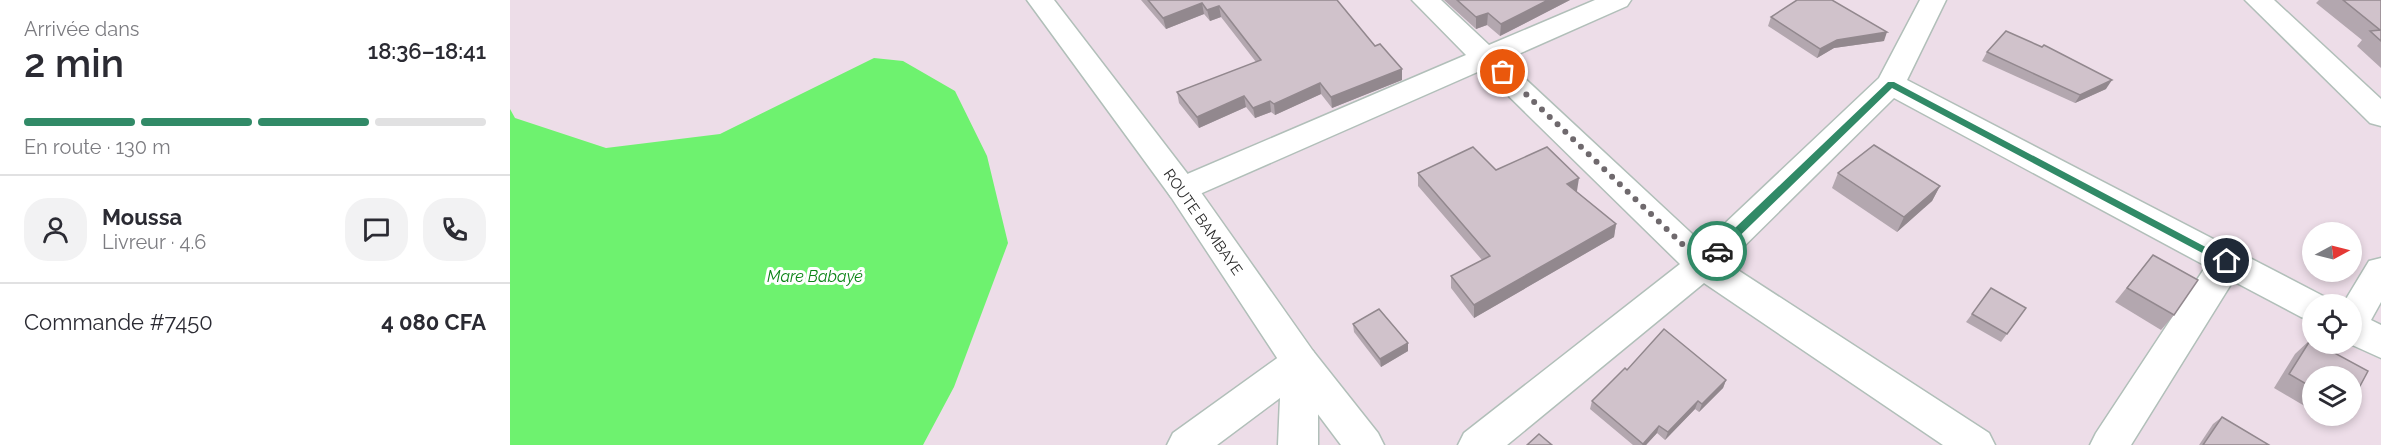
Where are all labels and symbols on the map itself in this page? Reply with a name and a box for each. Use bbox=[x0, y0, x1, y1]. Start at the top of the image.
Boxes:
pin bbox=[1477, 46, 1528, 97]
street label: ROUTE BAMBAYE bbox=[1160, 166, 1246, 278]
courier bbox=[1687, 221, 1747, 281]
north arrow bbox=[2302, 222, 2362, 282]
pin bbox=[2201, 235, 2252, 286]
water label: Mare Babayé bbox=[767, 267, 863, 286]

